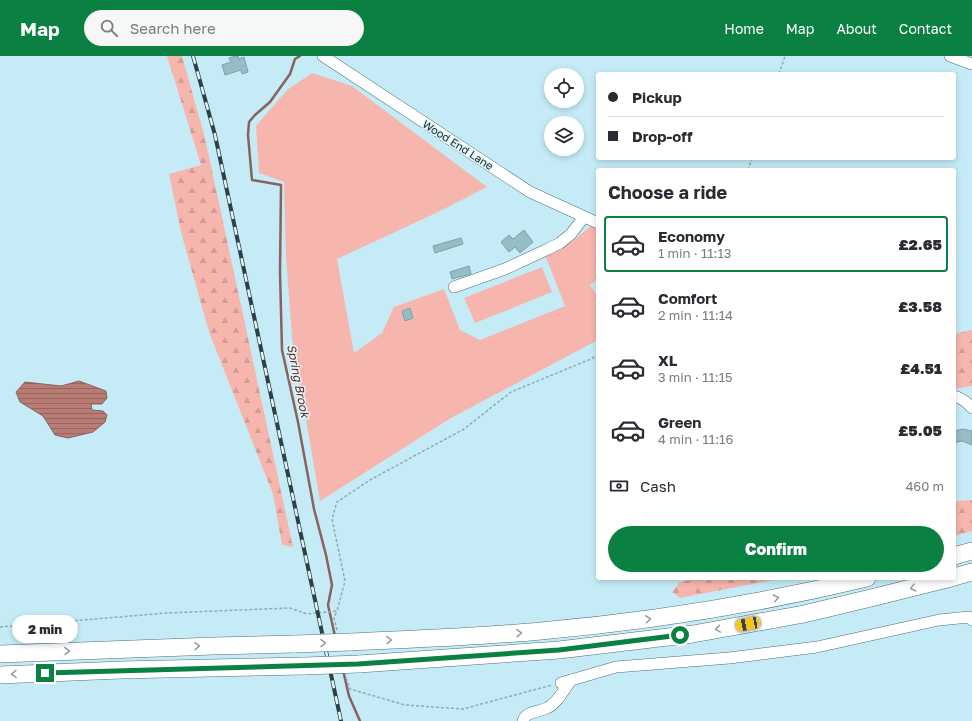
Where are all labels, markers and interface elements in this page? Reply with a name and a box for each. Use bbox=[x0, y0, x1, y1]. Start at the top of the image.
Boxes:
search box bbox=[84, 10, 364, 46]
text: Map bbox=[20, 17, 60, 40]
icon: search bbox=[98, 17, 120, 39]
text: Search here bbox=[130, 19, 216, 37]
text: Home bbox=[724, 20, 764, 37]
text: Map bbox=[786, 20, 814, 37]
text: About bbox=[836, 20, 877, 37]
text: Contact bbox=[899, 20, 952, 37]
map controls bbox=[544, 68, 584, 156]
button: locate bbox=[544, 68, 584, 108]
text: Pickup bbox=[632, 88, 682, 106]
button: layers bbox=[544, 116, 584, 156]
street label: Wood End Lane bbox=[421, 117, 496, 172]
text: Drop-off bbox=[632, 127, 692, 145]
text: Choose a ride bbox=[608, 181, 727, 203]
icon: car bbox=[610, 226, 646, 262]
text: Economy bbox=[658, 227, 725, 245]
text: £2.65 bbox=[899, 235, 942, 253]
text: 1 min · 11:13 bbox=[658, 245, 731, 261]
icon: car bbox=[610, 288, 646, 324]
text: Comfort bbox=[658, 289, 717, 307]
text: £3.58 bbox=[898, 297, 942, 315]
text: 2 min · 11:14 bbox=[658, 307, 733, 323]
water label: Spring Brook bbox=[284, 343, 313, 420]
icon: car bbox=[610, 350, 646, 386]
text: XL bbox=[658, 351, 677, 369]
text: £4.51 bbox=[900, 359, 942, 377]
text: 3 min · 11:15 bbox=[658, 369, 733, 385]
icon: car bbox=[610, 412, 646, 448]
text: Green bbox=[658, 413, 701, 431]
text: £5.05 bbox=[898, 421, 942, 439]
text: 4 min · 11:16 bbox=[658, 431, 733, 447]
icon: cash bbox=[608, 475, 630, 497]
text: Cash bbox=[640, 477, 676, 495]
text: 460 m bbox=[905, 478, 944, 494]
button: Confirm bbox=[608, 526, 944, 572]
one-way arrow bbox=[910, 583, 917, 592]
one-way arrow bbox=[773, 594, 780, 603]
callout: 2 min bbox=[12, 615, 78, 643]
one-way arrow bbox=[645, 615, 651, 624]
car bbox=[735, 616, 761, 632]
text: 2 min bbox=[28, 621, 62, 637]
one-way arrow bbox=[715, 625, 721, 633]
route start bbox=[671, 626, 689, 644]
one-way arrow bbox=[516, 628, 522, 637]
one-way arrow bbox=[386, 636, 392, 644]
one-way arrow bbox=[320, 639, 326, 647]
one-way arrow bbox=[194, 642, 200, 650]
one-way arrow bbox=[64, 647, 70, 655]
route end bbox=[36, 664, 54, 682]
one-way arrow bbox=[11, 670, 17, 679]

